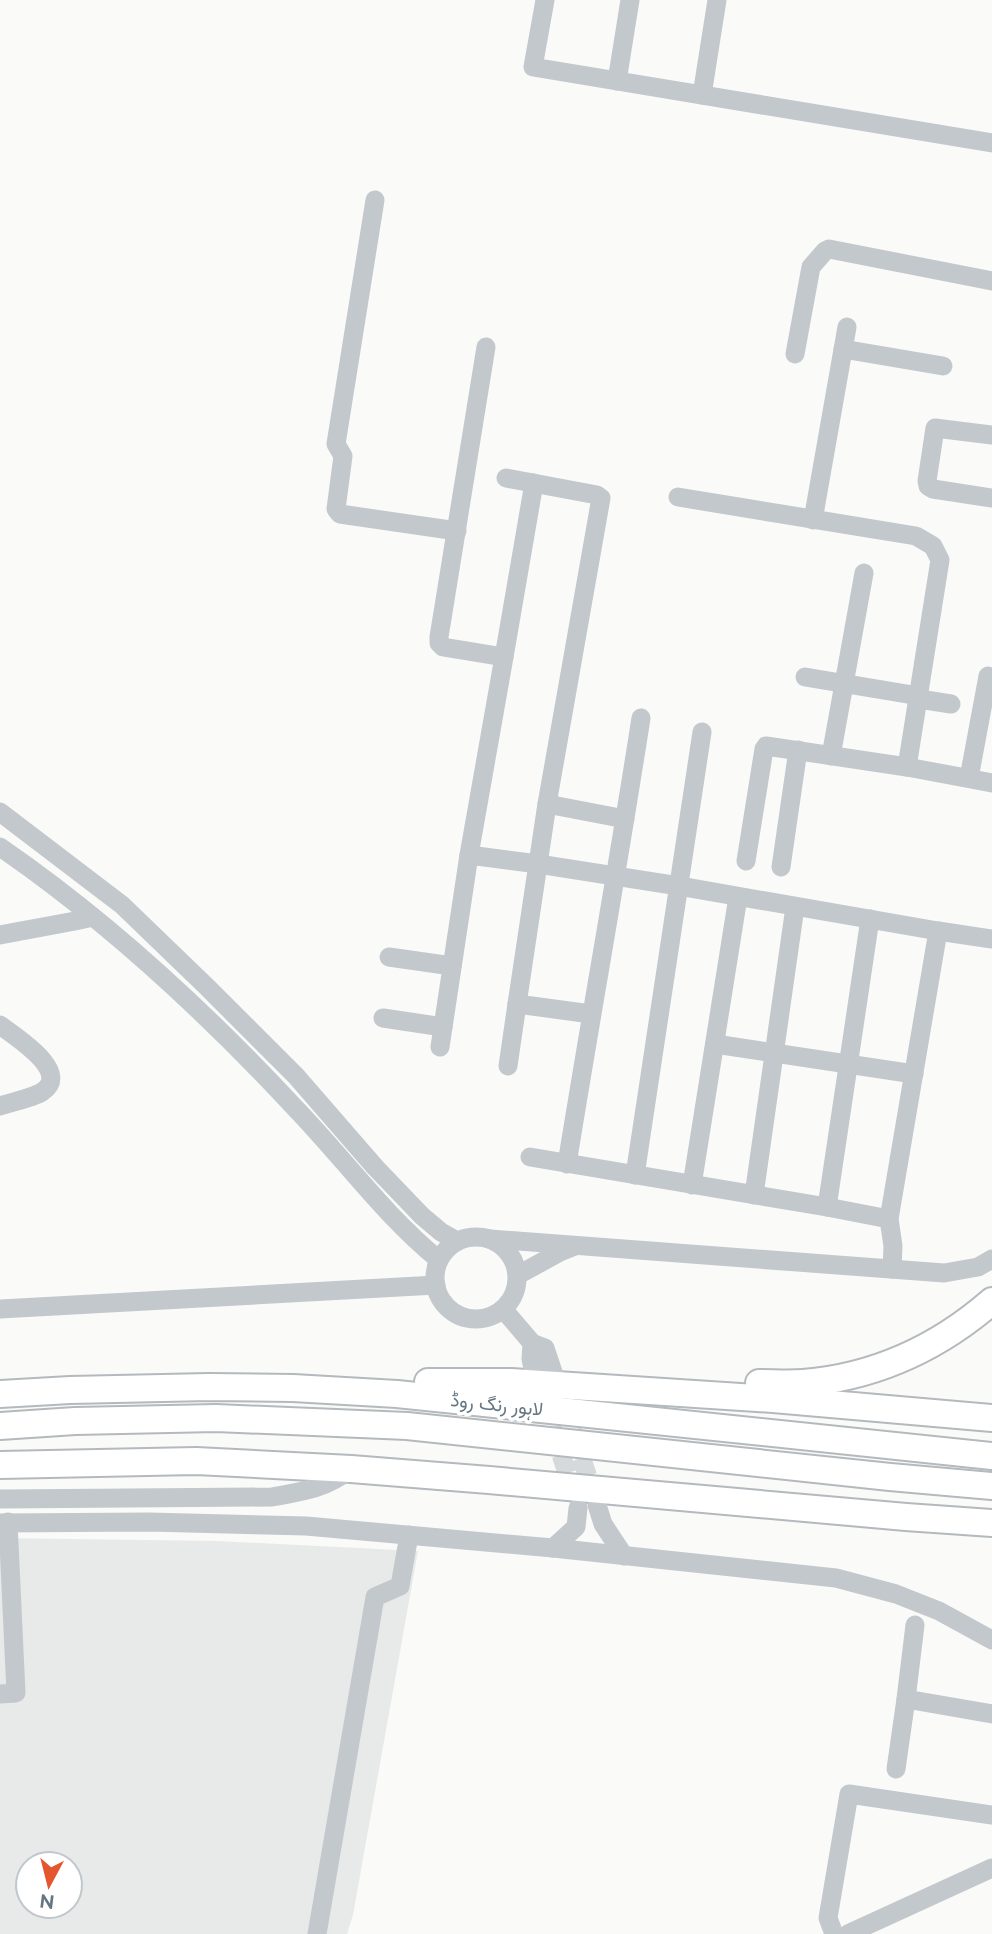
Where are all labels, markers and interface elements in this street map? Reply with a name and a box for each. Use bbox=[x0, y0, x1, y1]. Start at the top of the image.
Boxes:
street label: لاہور رنگ روڈ bbox=[449, 1388, 544, 1422]
north arrow bbox=[14, 1850, 84, 1920]
text: N bbox=[38, 1890, 55, 1914]

